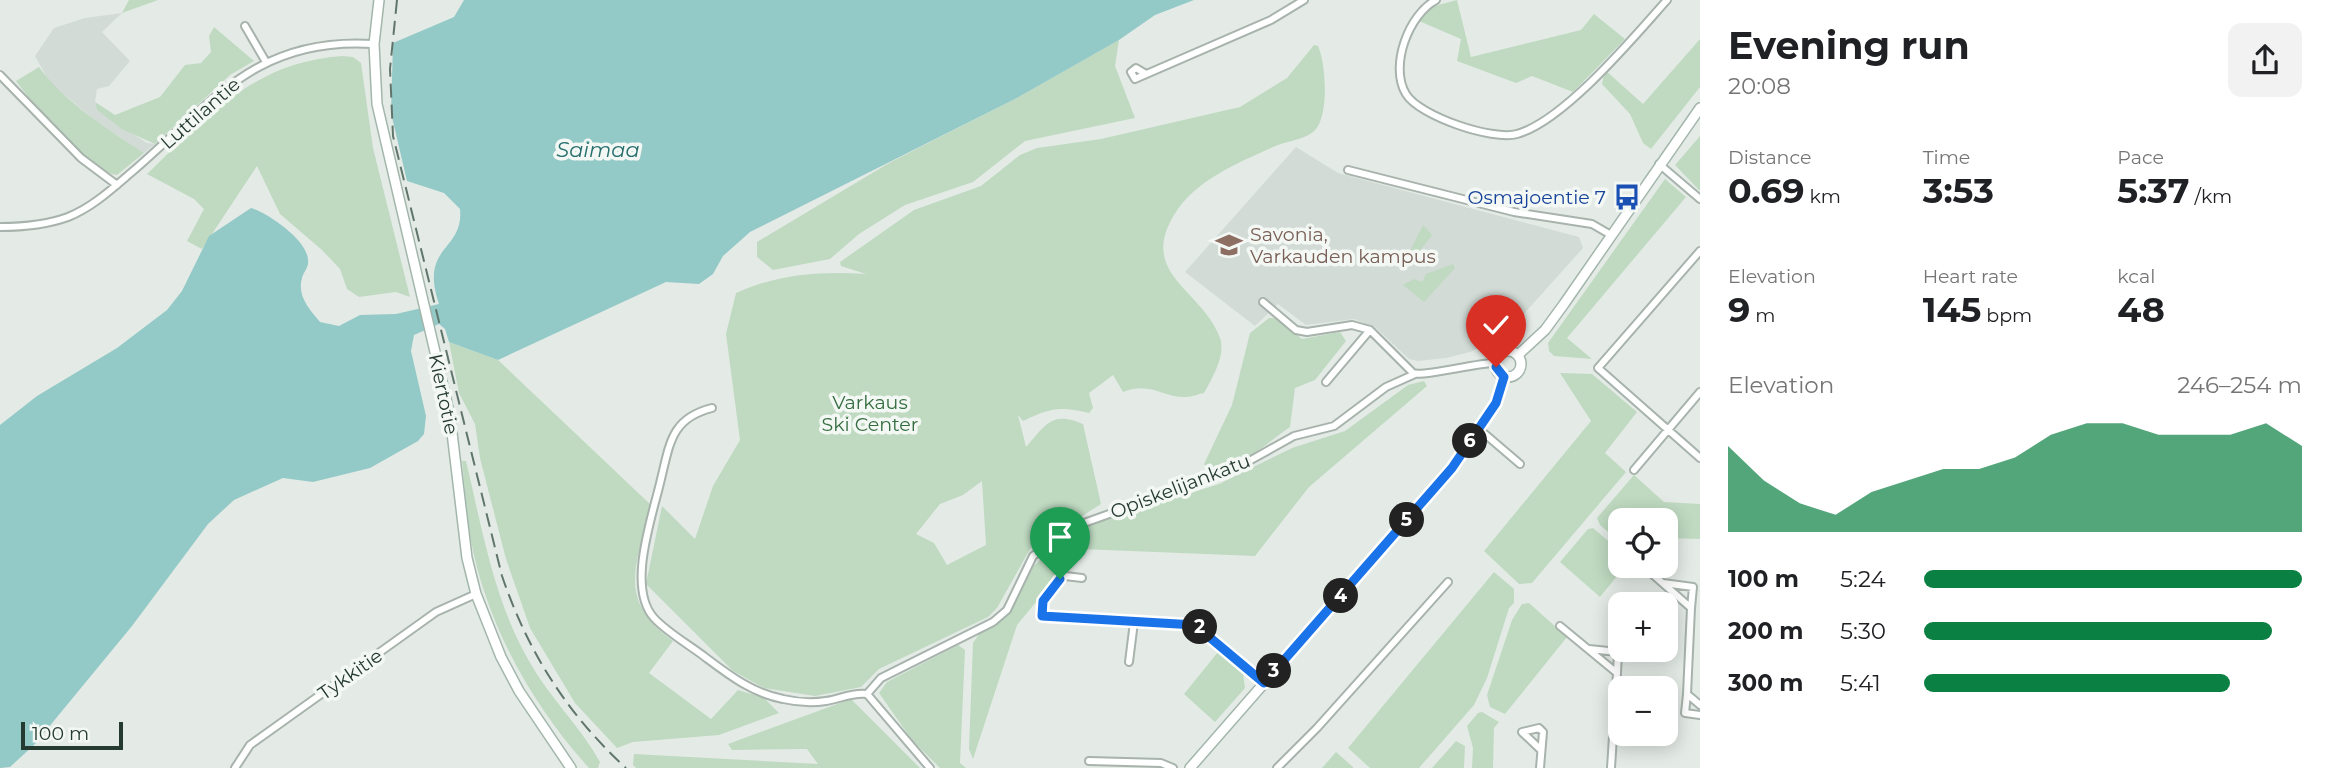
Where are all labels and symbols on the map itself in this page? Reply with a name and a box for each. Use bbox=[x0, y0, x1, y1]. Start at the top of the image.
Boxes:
street label: Luttilantie bbox=[156, 73, 245, 154]
water label: Saimaa bbox=[556, 137, 640, 162]
bus stop icon: Osmajoentie 7 bbox=[1612, 182, 1642, 212]
place label: Osmajoentie 7 bbox=[1468, 186, 1606, 209]
place label: Savonia, Varkauden kampus bbox=[1250, 223, 1436, 268]
school or university icon: Savonia, Varkauden kampus bbox=[1214, 230, 1244, 260]
pin bbox=[1466, 295, 1526, 367]
street label: Kiertotie bbox=[424, 352, 463, 436]
park label: Varkaus Ski Center bbox=[822, 391, 918, 436]
pin: 6 bbox=[1452, 424, 1488, 458]
street label: Opiskelijankatu bbox=[1107, 449, 1253, 524]
pin: 5 bbox=[1390, 503, 1424, 538]
pin bbox=[1030, 507, 1090, 579]
pin: 4 bbox=[1324, 578, 1358, 614]
pin: 2 bbox=[1182, 610, 1218, 644]
street label: Tykkitie bbox=[314, 644, 387, 705]
pin: 3 bbox=[1256, 654, 1292, 688]
scale bar bbox=[21, 719, 122, 751]

